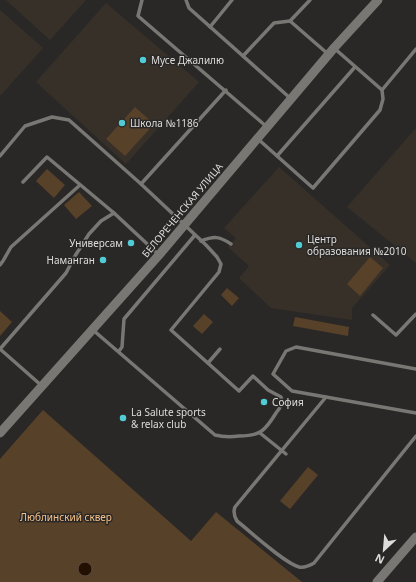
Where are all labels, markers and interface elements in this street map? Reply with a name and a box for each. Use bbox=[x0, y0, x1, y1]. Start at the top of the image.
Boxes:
place label: Мусе Джалилю bbox=[151, 53, 224, 67]
marker: Мусе Джалилю bbox=[138, 55, 148, 65]
place label: Школа №1186 bbox=[130, 116, 199, 130]
marker: Школа №1186 bbox=[117, 118, 127, 128]
street label: БЕЛОРЕЧЕНСКАЯ УЛИЦА bbox=[138, 159, 226, 260]
place label: Центр образования №2010 bbox=[307, 232, 407, 258]
place label: Универсам bbox=[69, 236, 123, 250]
marker: Универсам bbox=[126, 238, 136, 248]
marker: Центр образования №2010 bbox=[294, 240, 304, 250]
place label: Наманган bbox=[47, 253, 95, 267]
marker: Наманган bbox=[98, 255, 108, 265]
place label: София bbox=[272, 395, 304, 409]
marker: София bbox=[259, 397, 269, 407]
place label: La Salute sports & relax club bbox=[131, 405, 206, 431]
marker: La Salute sports & relax club bbox=[118, 413, 128, 423]
park label: Люблинский сквер bbox=[20, 510, 112, 524]
north arrow bbox=[364, 530, 404, 570]
text: N bbox=[372, 551, 387, 568]

